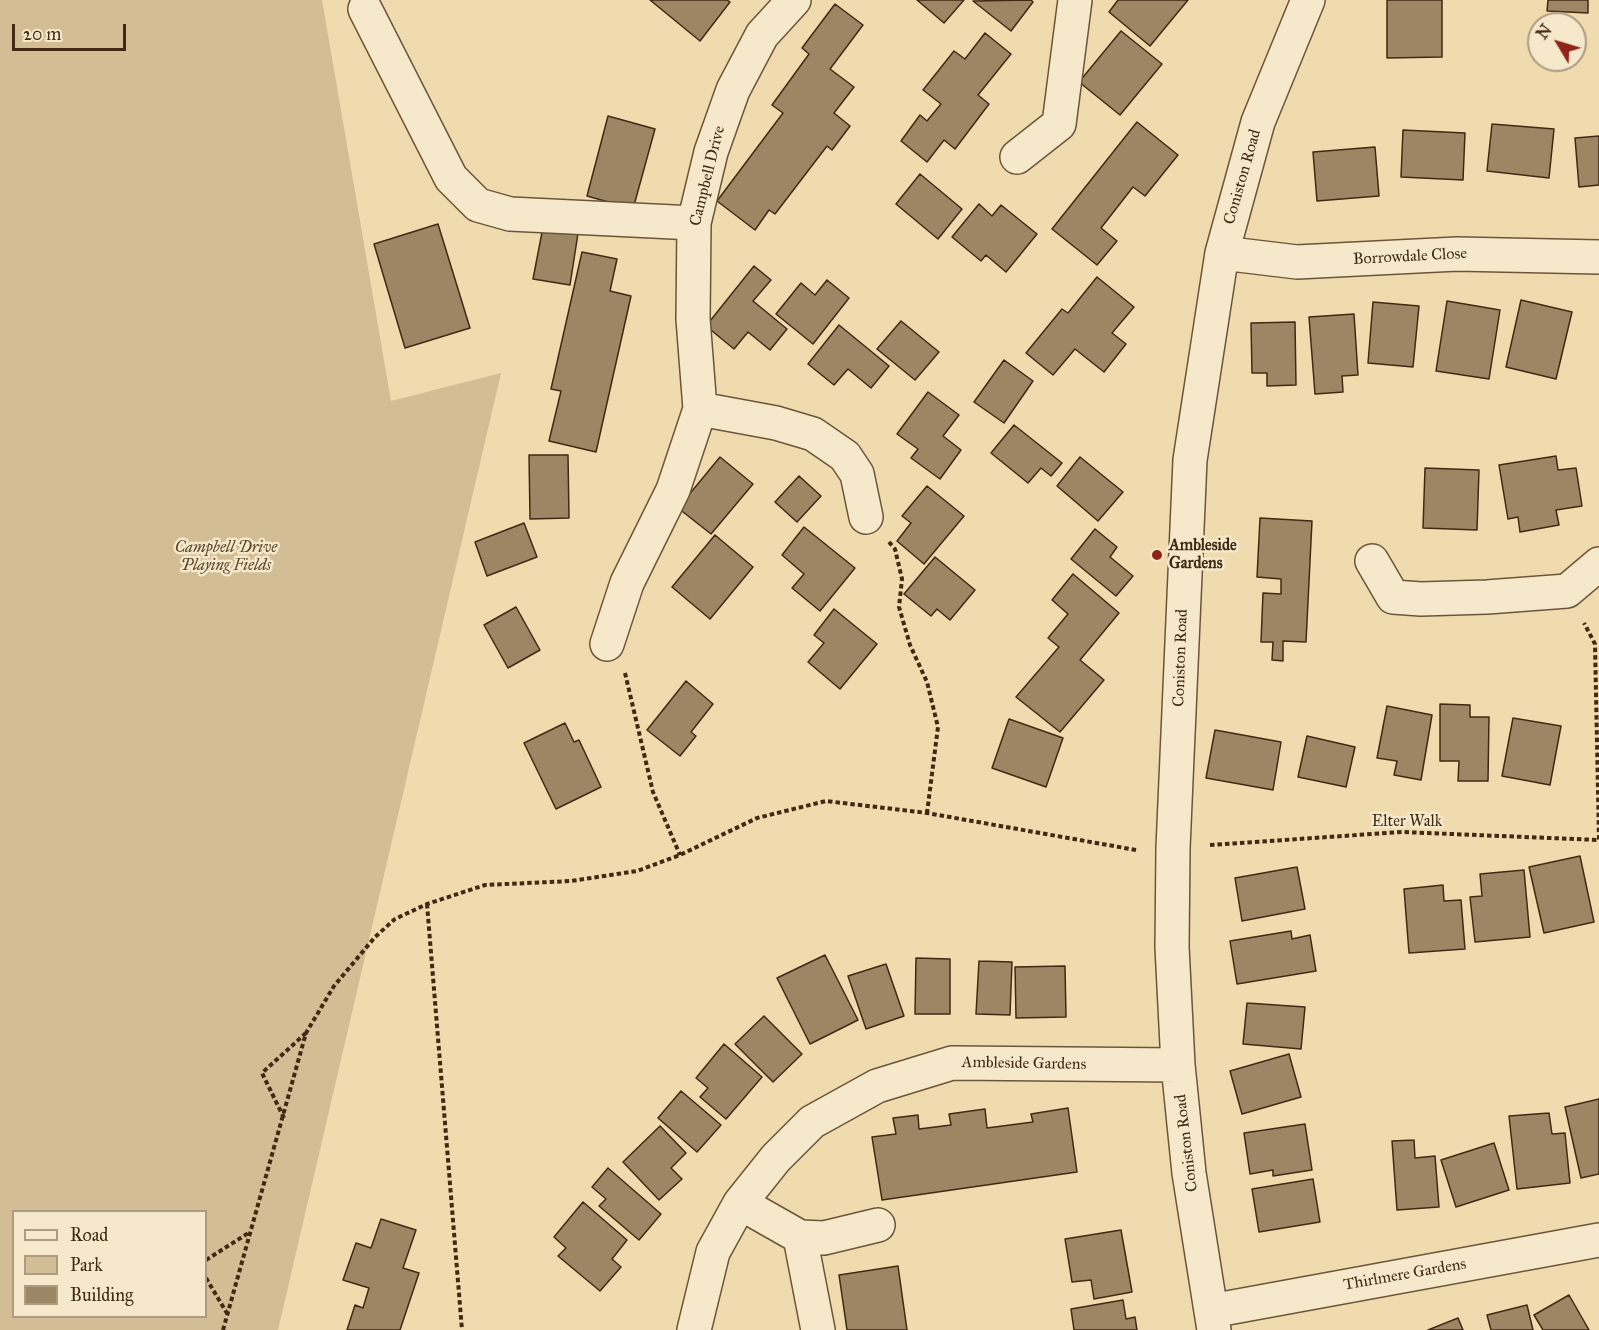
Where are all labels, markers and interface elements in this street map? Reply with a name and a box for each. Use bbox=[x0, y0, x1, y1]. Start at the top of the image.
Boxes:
scale bar bbox=[15, 12, 129, 50]
north arrow bbox=[1527, 12, 1587, 72]
text: N bbox=[1532, 21, 1556, 43]
text: 20 m bbox=[23, 23, 61, 45]
street label: Campbell Drive bbox=[686, 124, 730, 228]
street label: Coniston Road bbox=[1220, 127, 1266, 227]
street label: Borrowdale Close bbox=[1353, 244, 1467, 270]
place label: Ambleside Gardens bbox=[1169, 536, 1237, 574]
park label: Campbell Drive Playing Fields bbox=[175, 538, 277, 576]
marker: Ambleside Gardens bbox=[1150, 548, 1164, 562]
street label: Coniston Road bbox=[1170, 609, 1192, 707]
street label: Elter Walk bbox=[1372, 812, 1442, 832]
street label: Ambleside Gardens bbox=[962, 1053, 1086, 1075]
street label: Coniston Road bbox=[1171, 1093, 1203, 1193]
legend bbox=[12, 1210, 207, 1318]
text: Road bbox=[70, 1224, 108, 1246]
text: Park bbox=[70, 1254, 103, 1276]
street label: Thirlmere Gardens bbox=[1342, 1255, 1468, 1295]
text: Building bbox=[70, 1284, 133, 1306]

